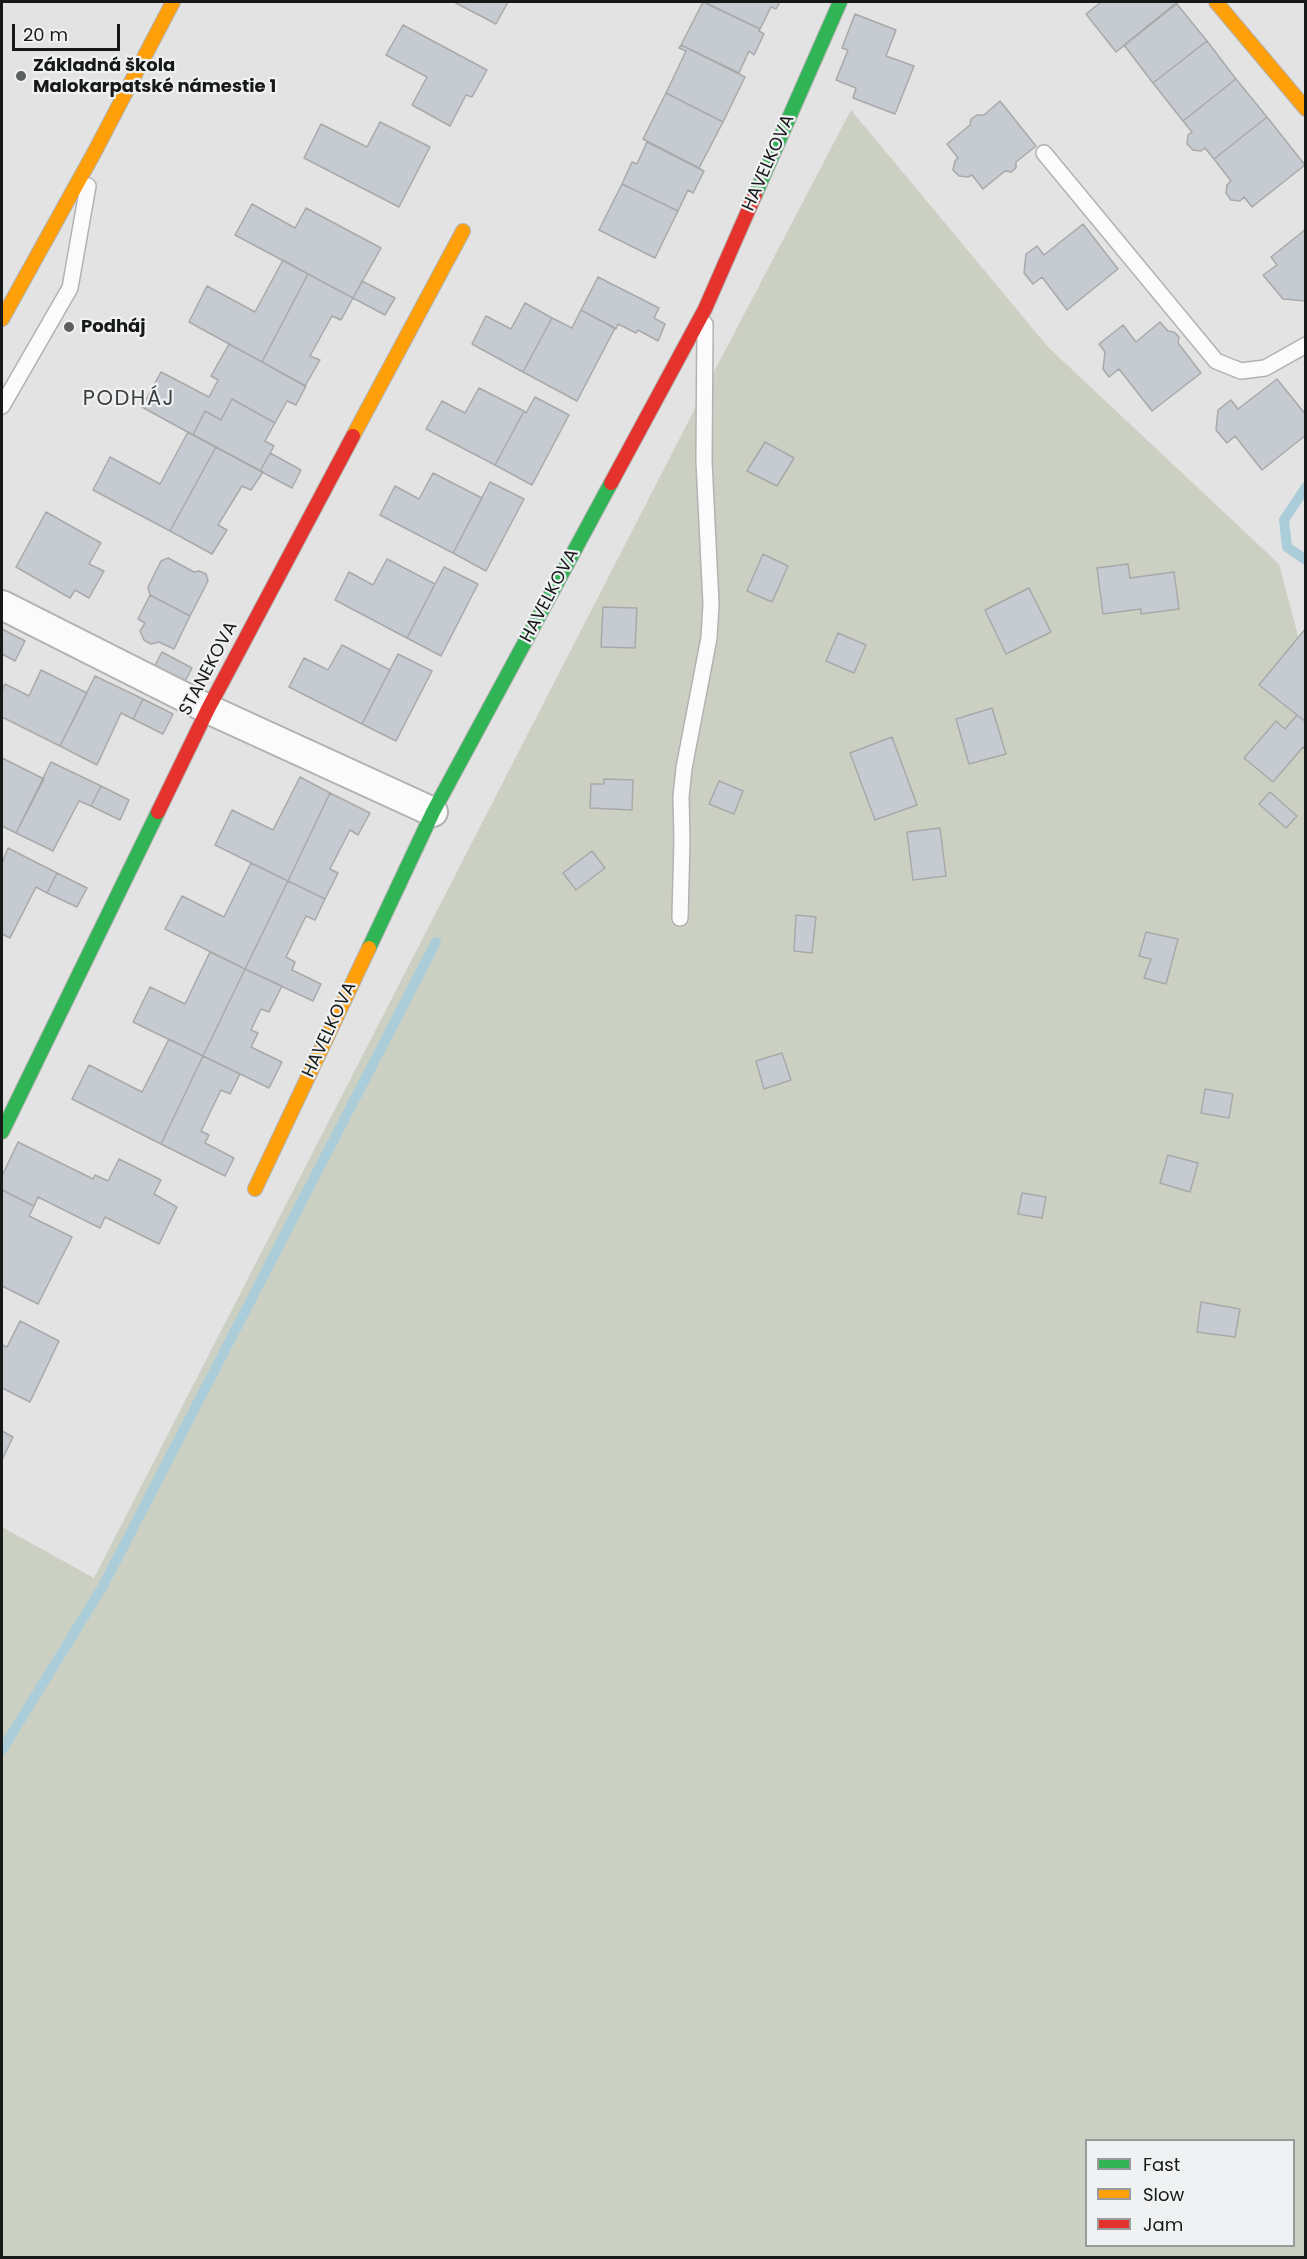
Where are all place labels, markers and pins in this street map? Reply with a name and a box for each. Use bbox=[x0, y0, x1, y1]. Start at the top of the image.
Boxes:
place label: Základná škola Malokarpatské námestie 1 bbox=[33, 55, 276, 98]
marker: Základná škola Malokarpatské námestie 1 bbox=[14, 69, 28, 83]
place label: Podháj bbox=[81, 316, 146, 338]
marker: Podháj bbox=[62, 320, 76, 334]

